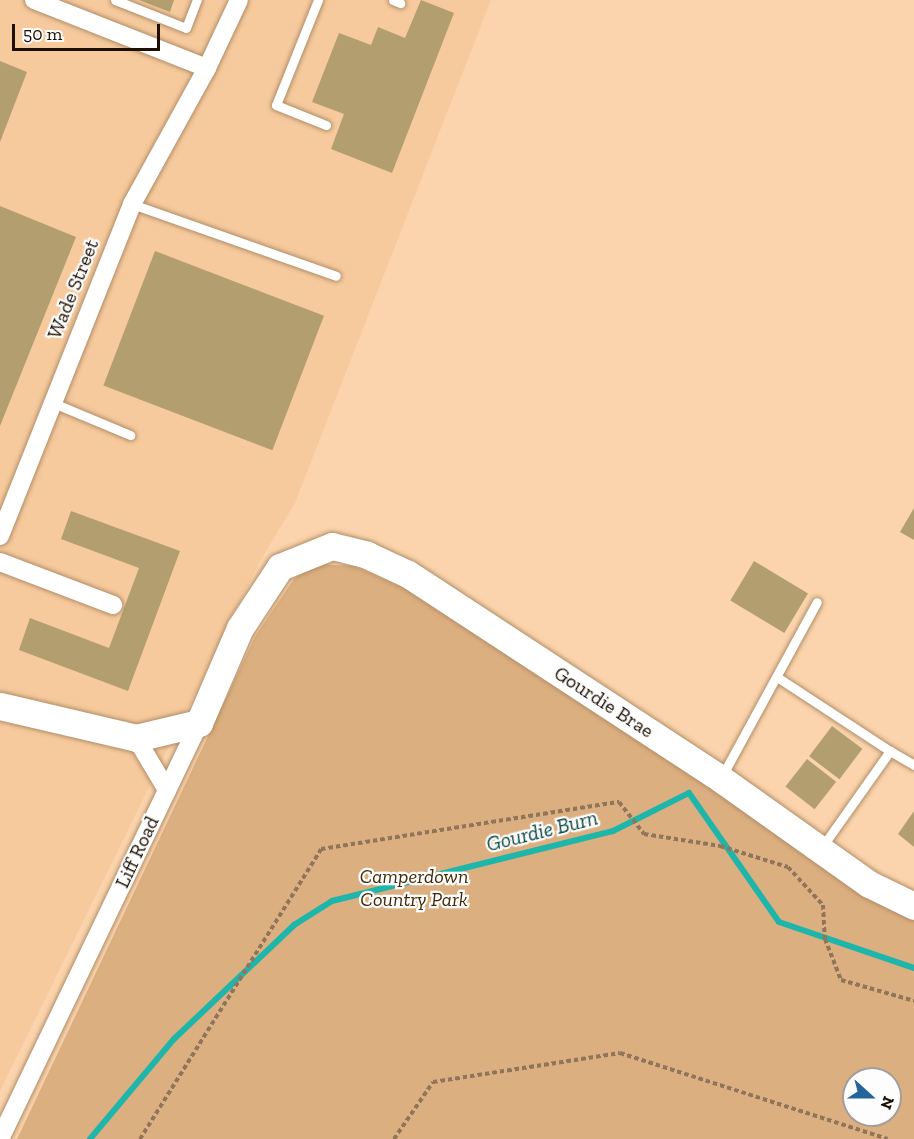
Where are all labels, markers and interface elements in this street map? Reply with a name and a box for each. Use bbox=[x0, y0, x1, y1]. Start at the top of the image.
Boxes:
scale bar bbox=[15, 12, 164, 50]
text: 50 m bbox=[23, 23, 62, 45]
street label: Wade Street bbox=[42, 236, 104, 342]
street label: Gourdie Brae bbox=[550, 661, 658, 743]
water label: Gourdie Burn bbox=[484, 805, 600, 857]
street label: Liff Road bbox=[110, 812, 164, 892]
park label: Camperdown Country Park bbox=[360, 864, 468, 911]
north arrow bbox=[842, 1067, 902, 1127]
text: N bbox=[876, 1094, 898, 1112]

